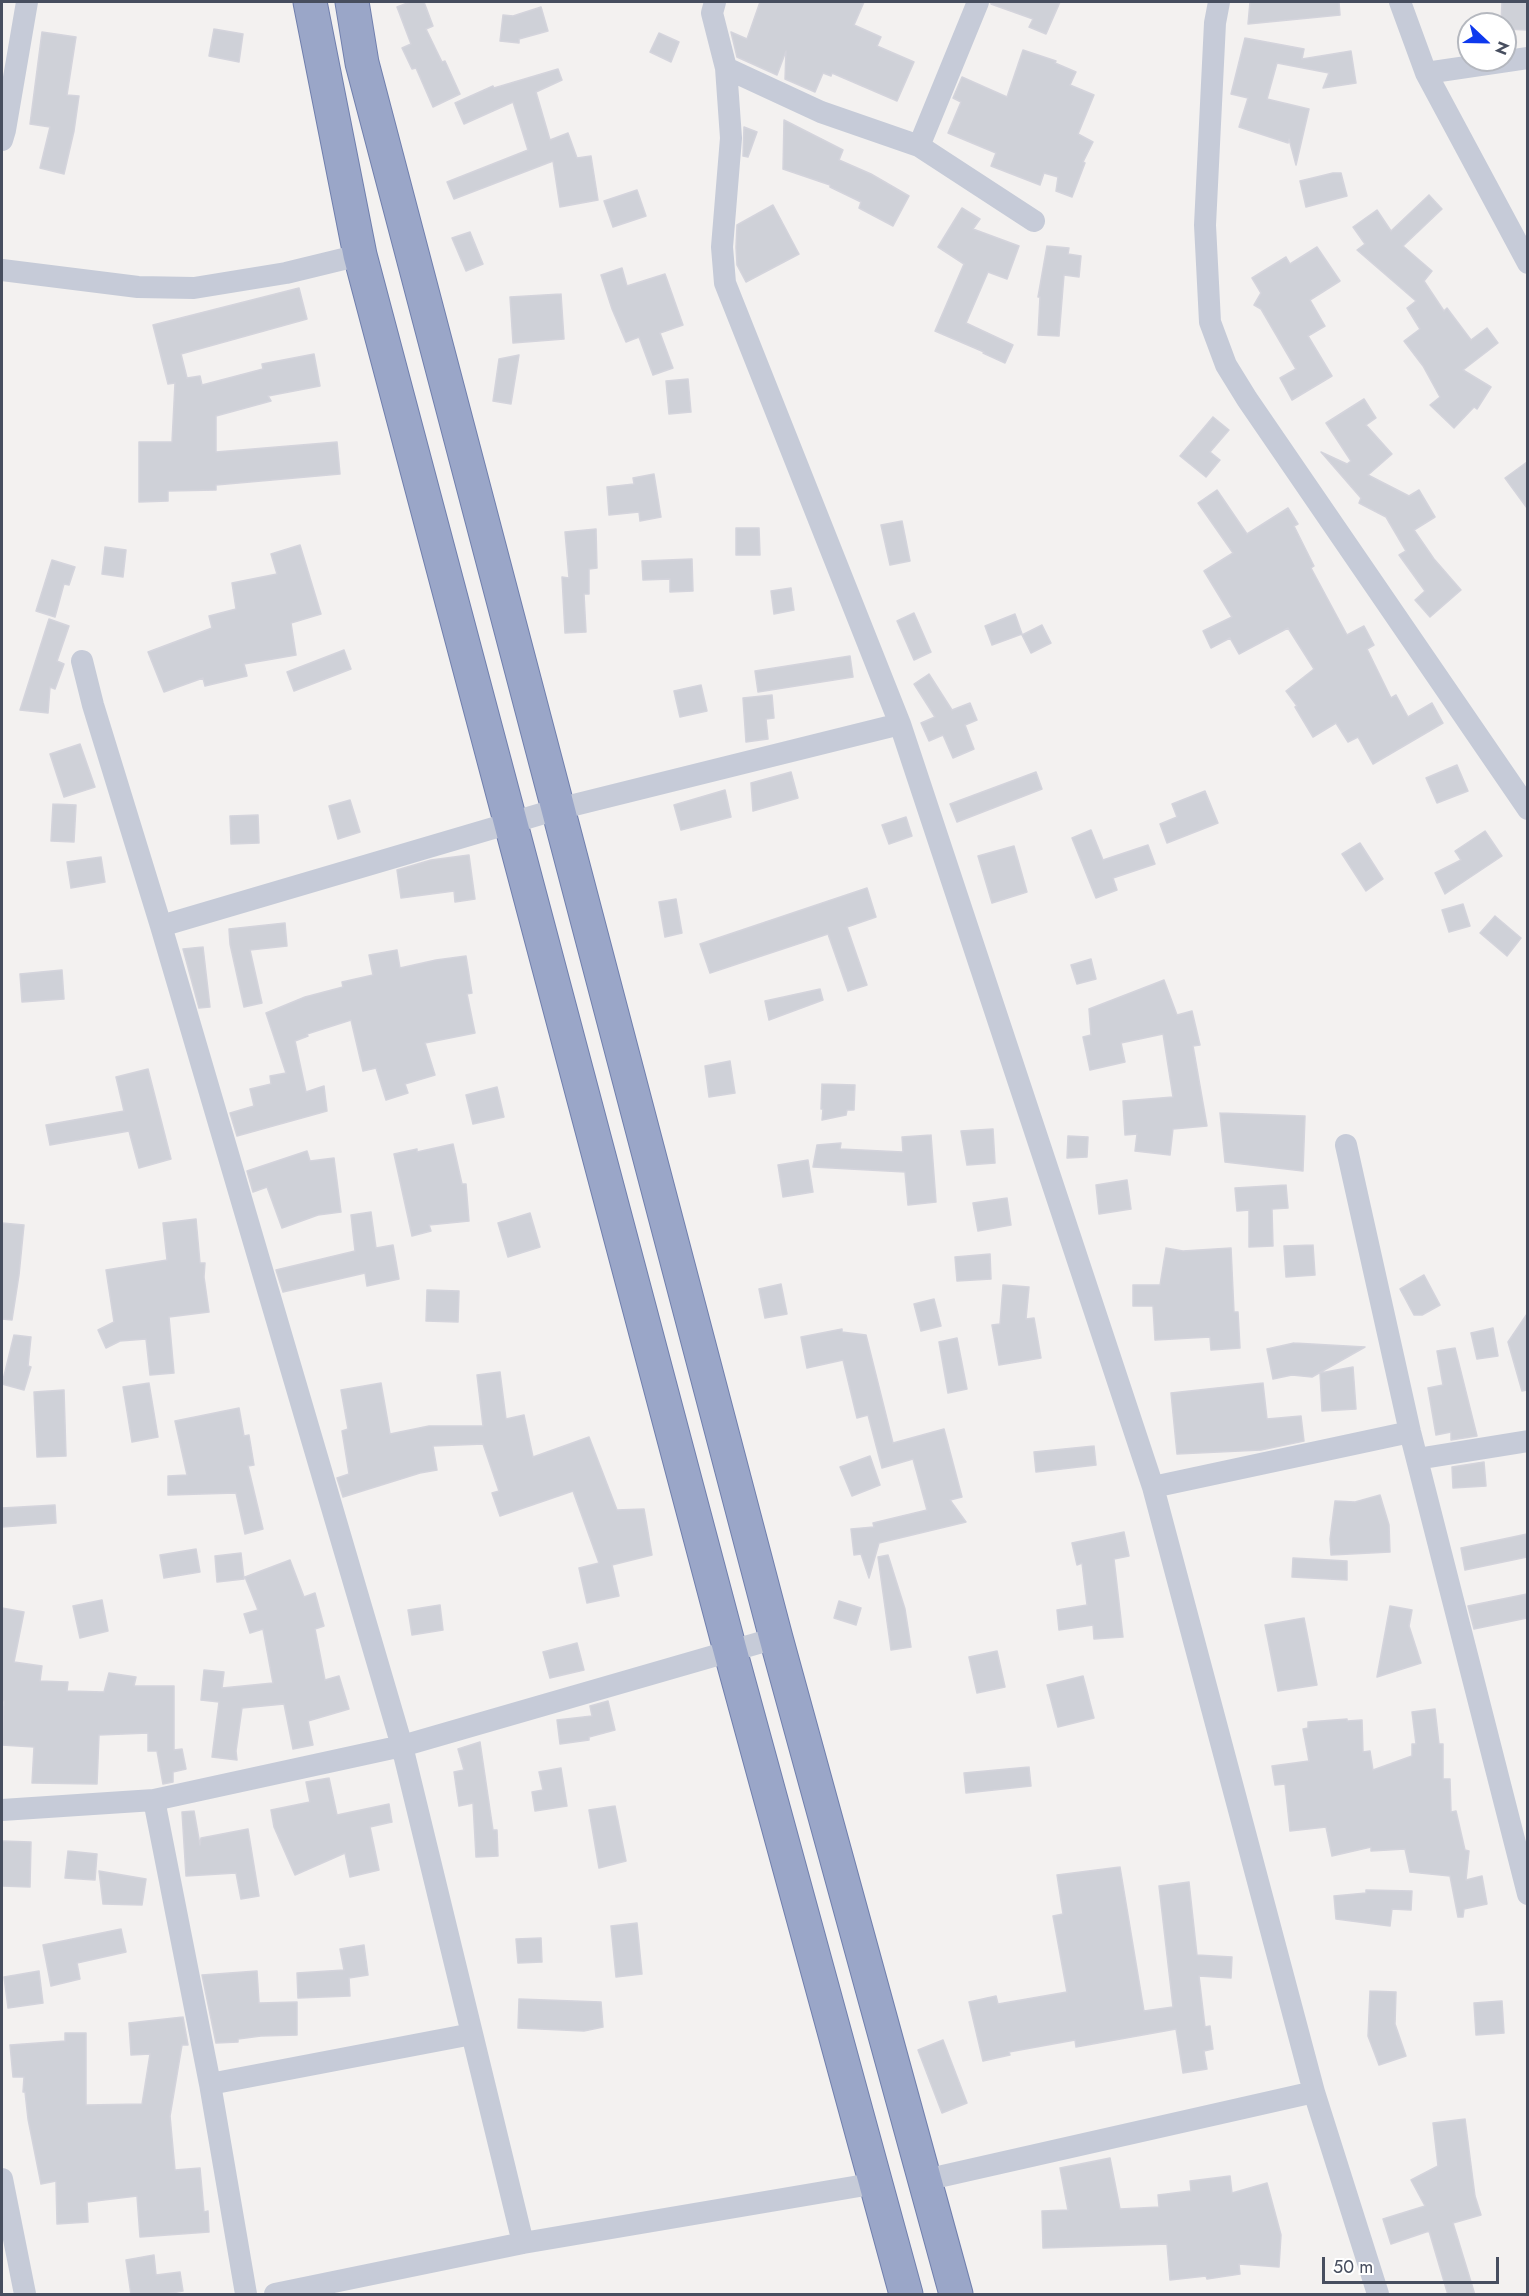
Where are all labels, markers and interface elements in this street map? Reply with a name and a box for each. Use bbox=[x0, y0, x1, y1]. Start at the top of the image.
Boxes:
north arrow bbox=[1457, 12, 1517, 72]
text: N bbox=[1489, 38, 1515, 58]
scale bar bbox=[1325, 2245, 1502, 2283]
text: 50 m bbox=[1333, 2254, 1373, 2280]

